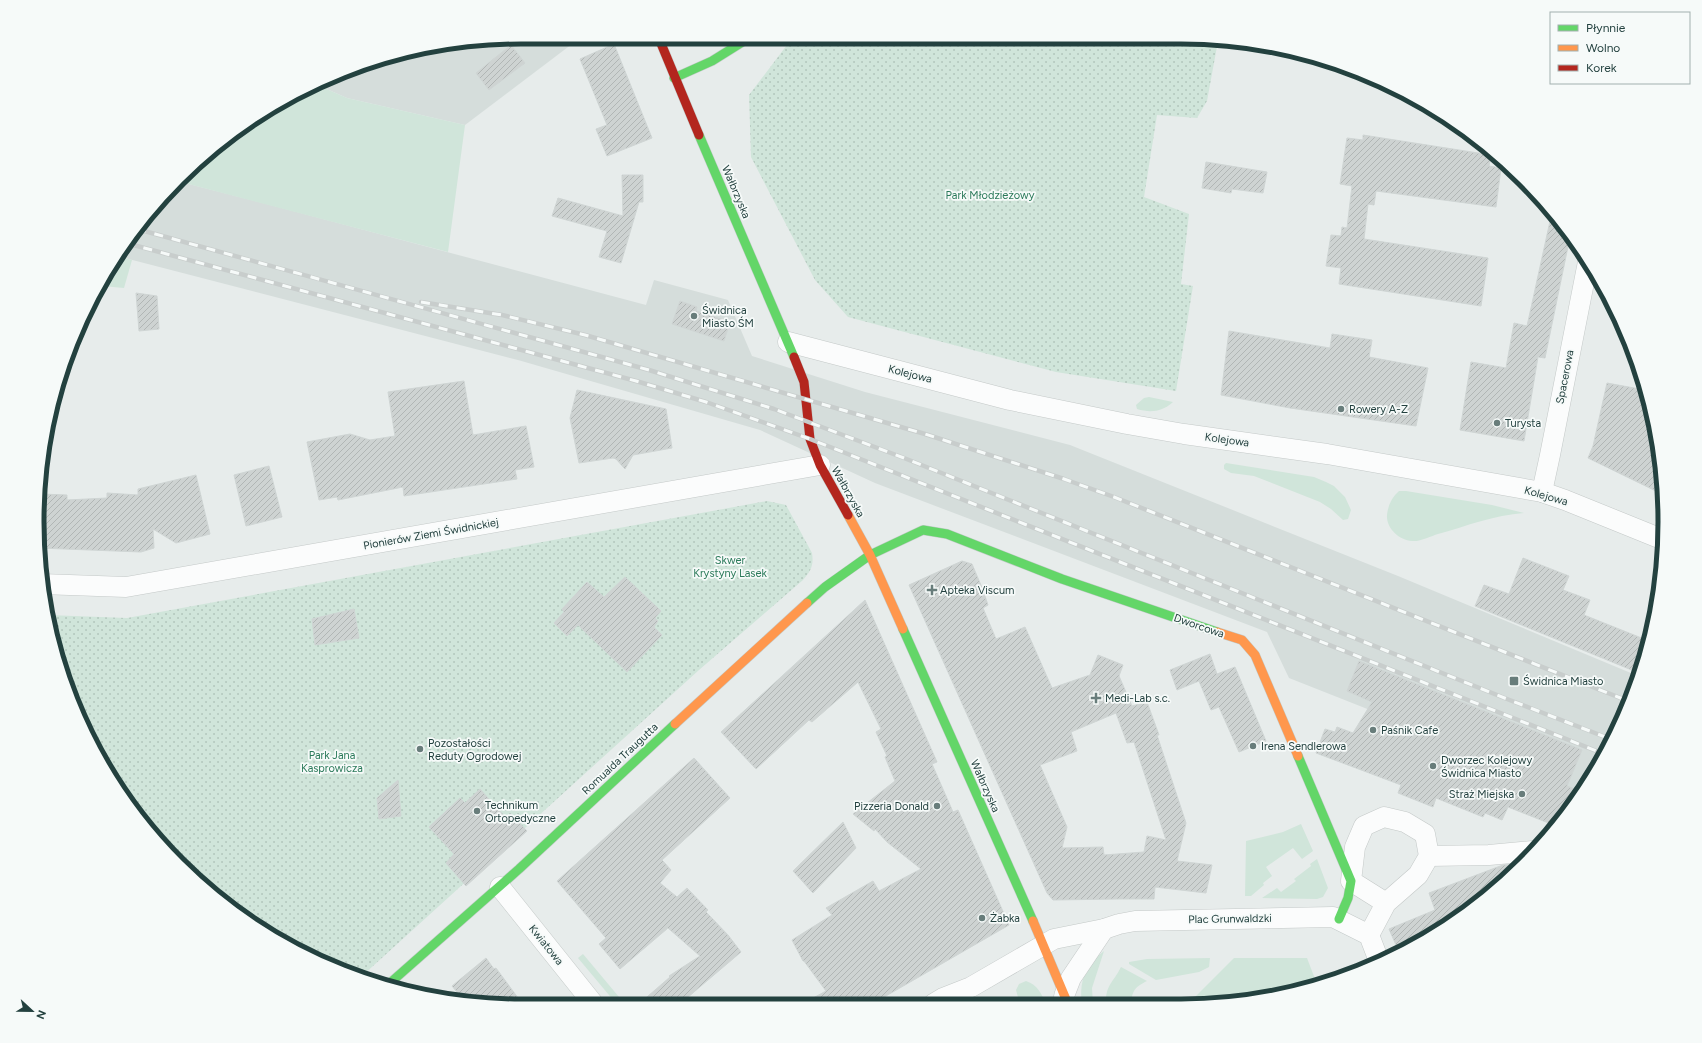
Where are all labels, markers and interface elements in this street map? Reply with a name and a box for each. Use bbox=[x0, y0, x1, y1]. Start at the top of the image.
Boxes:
legend bbox=[1550, 12, 1690, 84]
text: Płynnie bbox=[1586, 21, 1626, 35]
text: Wolno bbox=[1586, 41, 1620, 55]
text: Korek bbox=[1586, 61, 1617, 75]
street label: Wałbrzyska bbox=[719, 164, 753, 220]
park label: Park Młodzieżowy bbox=[946, 189, 1035, 202]
place label: Świdnica Miasto ŚM bbox=[702, 303, 754, 330]
marker: Świdnica Miasto ŚM bbox=[689, 311, 699, 321]
street label: Spacerowa bbox=[1553, 349, 1577, 405]
street label: Kolejowa bbox=[887, 362, 933, 386]
place label: Rowery A-Z bbox=[1349, 403, 1408, 416]
marker: Rowery A-Z bbox=[1336, 404, 1346, 414]
place label: Turysta bbox=[1505, 417, 1541, 430]
marker: Turysta bbox=[1492, 418, 1502, 428]
street label: Kolejowa bbox=[1204, 430, 1250, 450]
street label: Wałbrzyska bbox=[829, 464, 867, 520]
street label: Kolejowa bbox=[1523, 484, 1569, 508]
street label: Pionierów Ziemi Świdnickiej bbox=[362, 515, 500, 552]
park label: Skwer Krystyny Lasek bbox=[693, 554, 767, 580]
place label: Apteka Viscum bbox=[940, 584, 1014, 597]
marker: Apteka Viscum bbox=[927, 585, 937, 595]
street label: Dworcowa bbox=[1172, 611, 1226, 641]
place label: Świdnica Miasto bbox=[1523, 674, 1603, 688]
marker: Świdnica Miasto bbox=[1508, 675, 1520, 687]
marker: Medi-Lab s.c. bbox=[1090, 692, 1102, 704]
place label: Medi-Lab s.c. bbox=[1105, 692, 1170, 705]
street label: Romualda Traugutta bbox=[579, 720, 661, 798]
place label: Paśnik Cafe bbox=[1381, 724, 1438, 737]
marker: Paśnik Cafe bbox=[1368, 725, 1378, 735]
place label: Pozostałości Reduty Ogrodowej bbox=[428, 737, 521, 763]
place label: Irena Sendlerowa bbox=[1261, 740, 1346, 753]
marker: Irena Sendlerowa bbox=[1248, 741, 1258, 751]
marker: Pozostałości Reduty Ogrodowej bbox=[415, 744, 425, 754]
park label: Park Jana Kasprowicza bbox=[301, 749, 363, 775]
place label: Dworzec Kolejowy Świdnica Miasto bbox=[1441, 754, 1532, 780]
street label: Wałbrzyska bbox=[968, 758, 1002, 814]
marker: Dworzec Kolejowy Świdnica Miasto bbox=[1428, 761, 1438, 771]
place label: Straż Miejska bbox=[1449, 788, 1514, 801]
marker: Straż Miejska bbox=[1517, 789, 1527, 799]
place label: Technikum Ortopedyczne bbox=[485, 799, 556, 825]
place label: Pizzeria Donald bbox=[854, 800, 929, 813]
marker: Pizzeria Donald bbox=[932, 801, 942, 811]
marker: Technikum Ortopedyczne bbox=[472, 806, 482, 816]
place label: Żabka bbox=[990, 912, 1020, 925]
street label: Plac Grunwaldzki bbox=[1188, 912, 1272, 926]
marker: Żabka bbox=[977, 913, 987, 923]
street label: Kwiatowa bbox=[526, 922, 566, 968]
north arrow bbox=[12, 991, 52, 1031]
text: N bbox=[33, 1008, 48, 1021]

